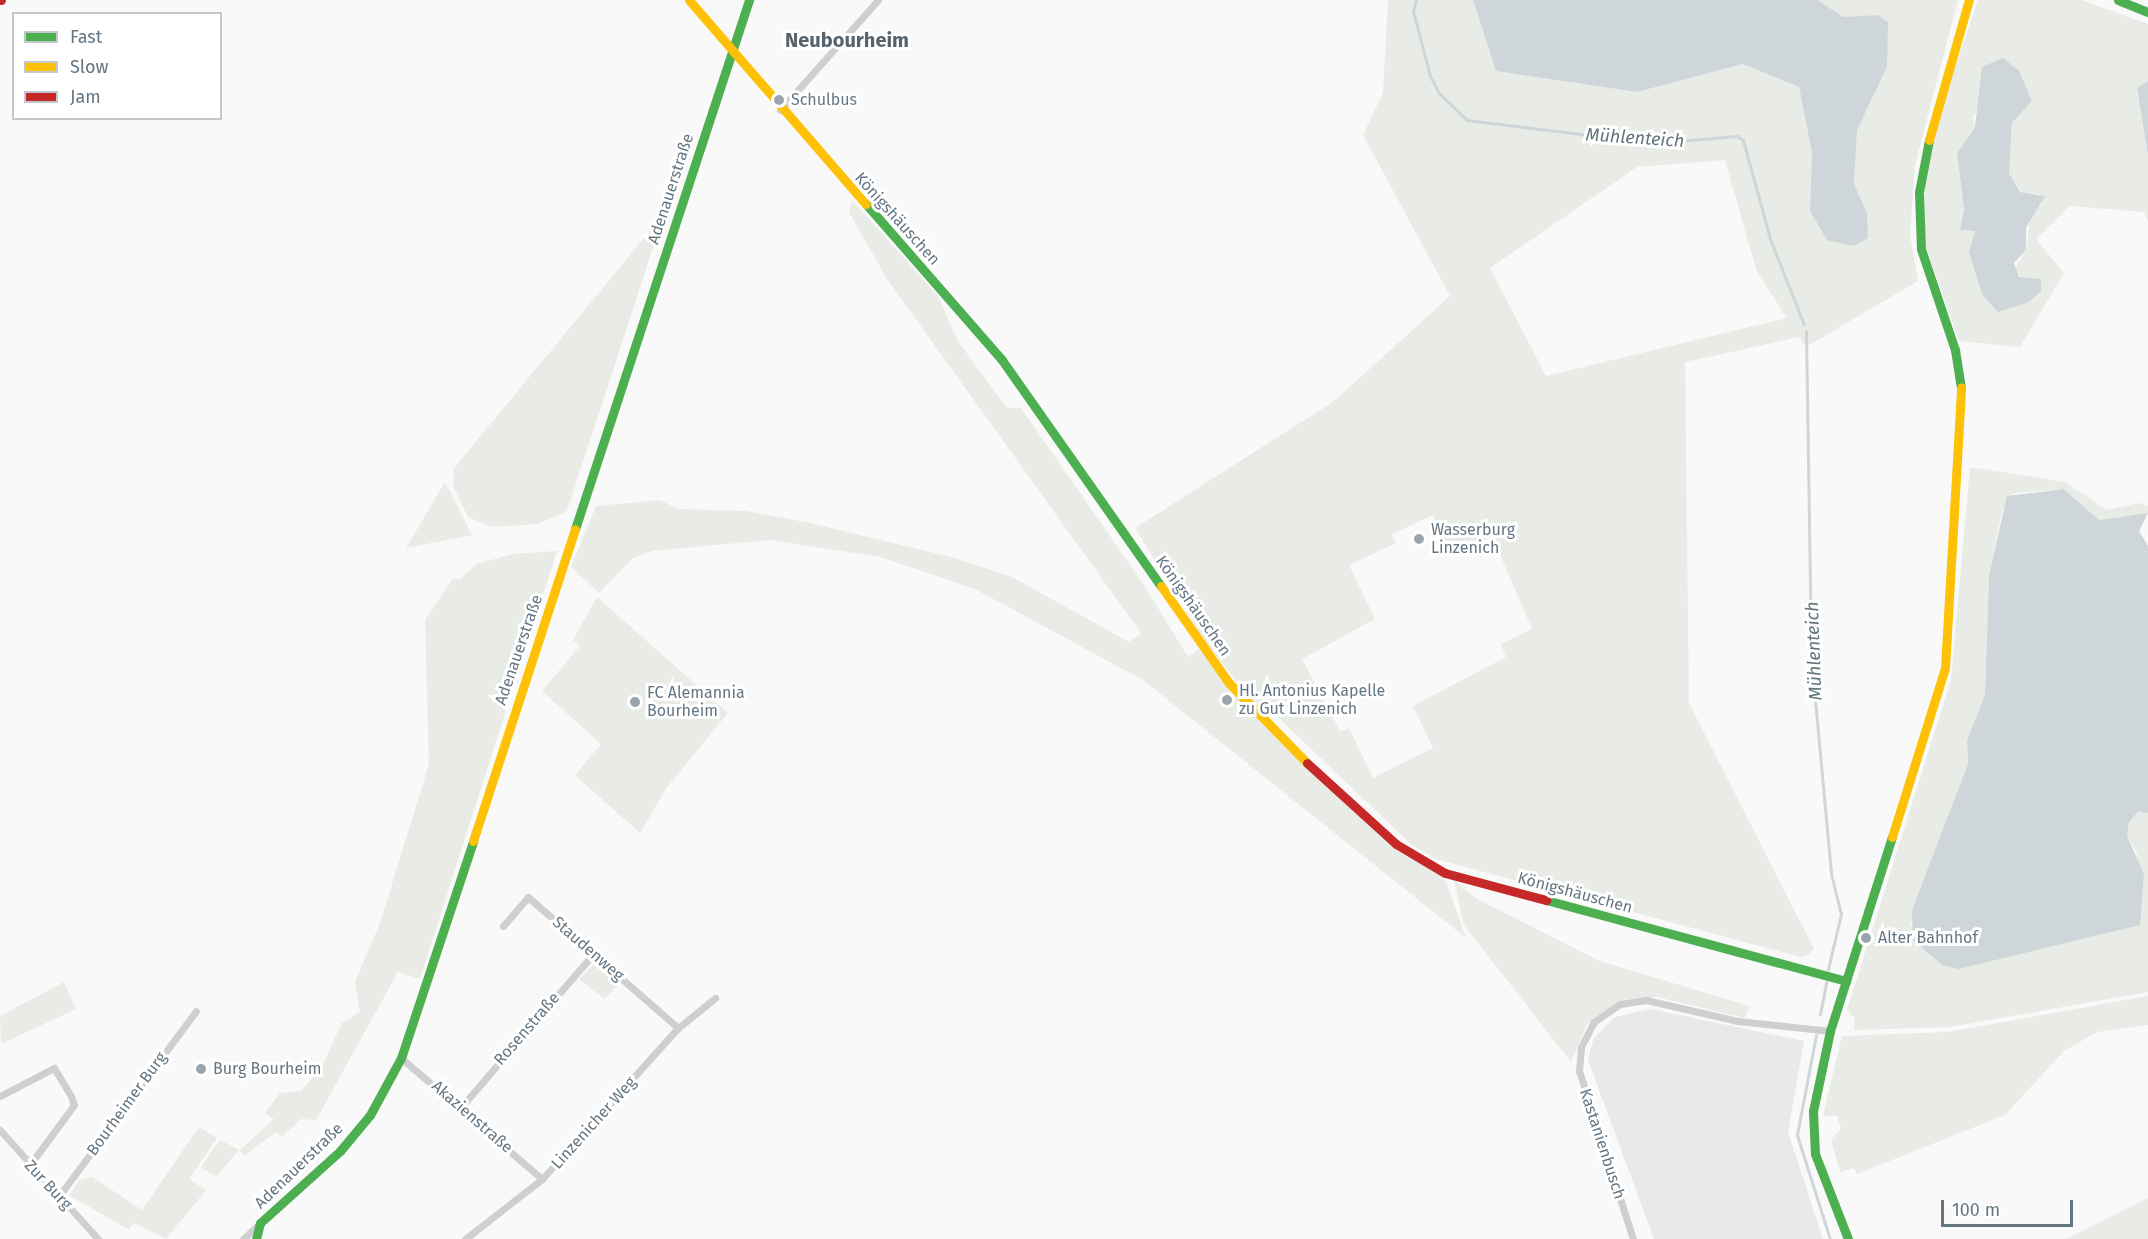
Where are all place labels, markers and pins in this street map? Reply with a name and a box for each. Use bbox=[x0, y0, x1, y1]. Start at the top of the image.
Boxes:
place label: Schulbus bbox=[791, 90, 857, 110]
marker: Schulbus bbox=[772, 93, 786, 107]
place label: Wasserburg Linzenich bbox=[1431, 520, 1515, 558]
marker: Wasserburg Linzenich bbox=[1412, 532, 1426, 546]
place label: Hl. Antonius Kapelle zu Gut Linzenich bbox=[1239, 681, 1385, 719]
place label: FC Alemannia Bourheim bbox=[647, 683, 745, 721]
marker: Hl. Antonius Kapelle zu Gut Linzenich bbox=[1220, 693, 1234, 707]
marker: FC Alemannia Bourheim bbox=[628, 695, 642, 709]
place label: Alter Bahnhof bbox=[1878, 928, 1978, 948]
marker: Alter Bahnhof bbox=[1859, 931, 1873, 945]
place label: Burg Bourheim bbox=[213, 1059, 321, 1079]
marker: Burg Bourheim bbox=[194, 1062, 208, 1076]

